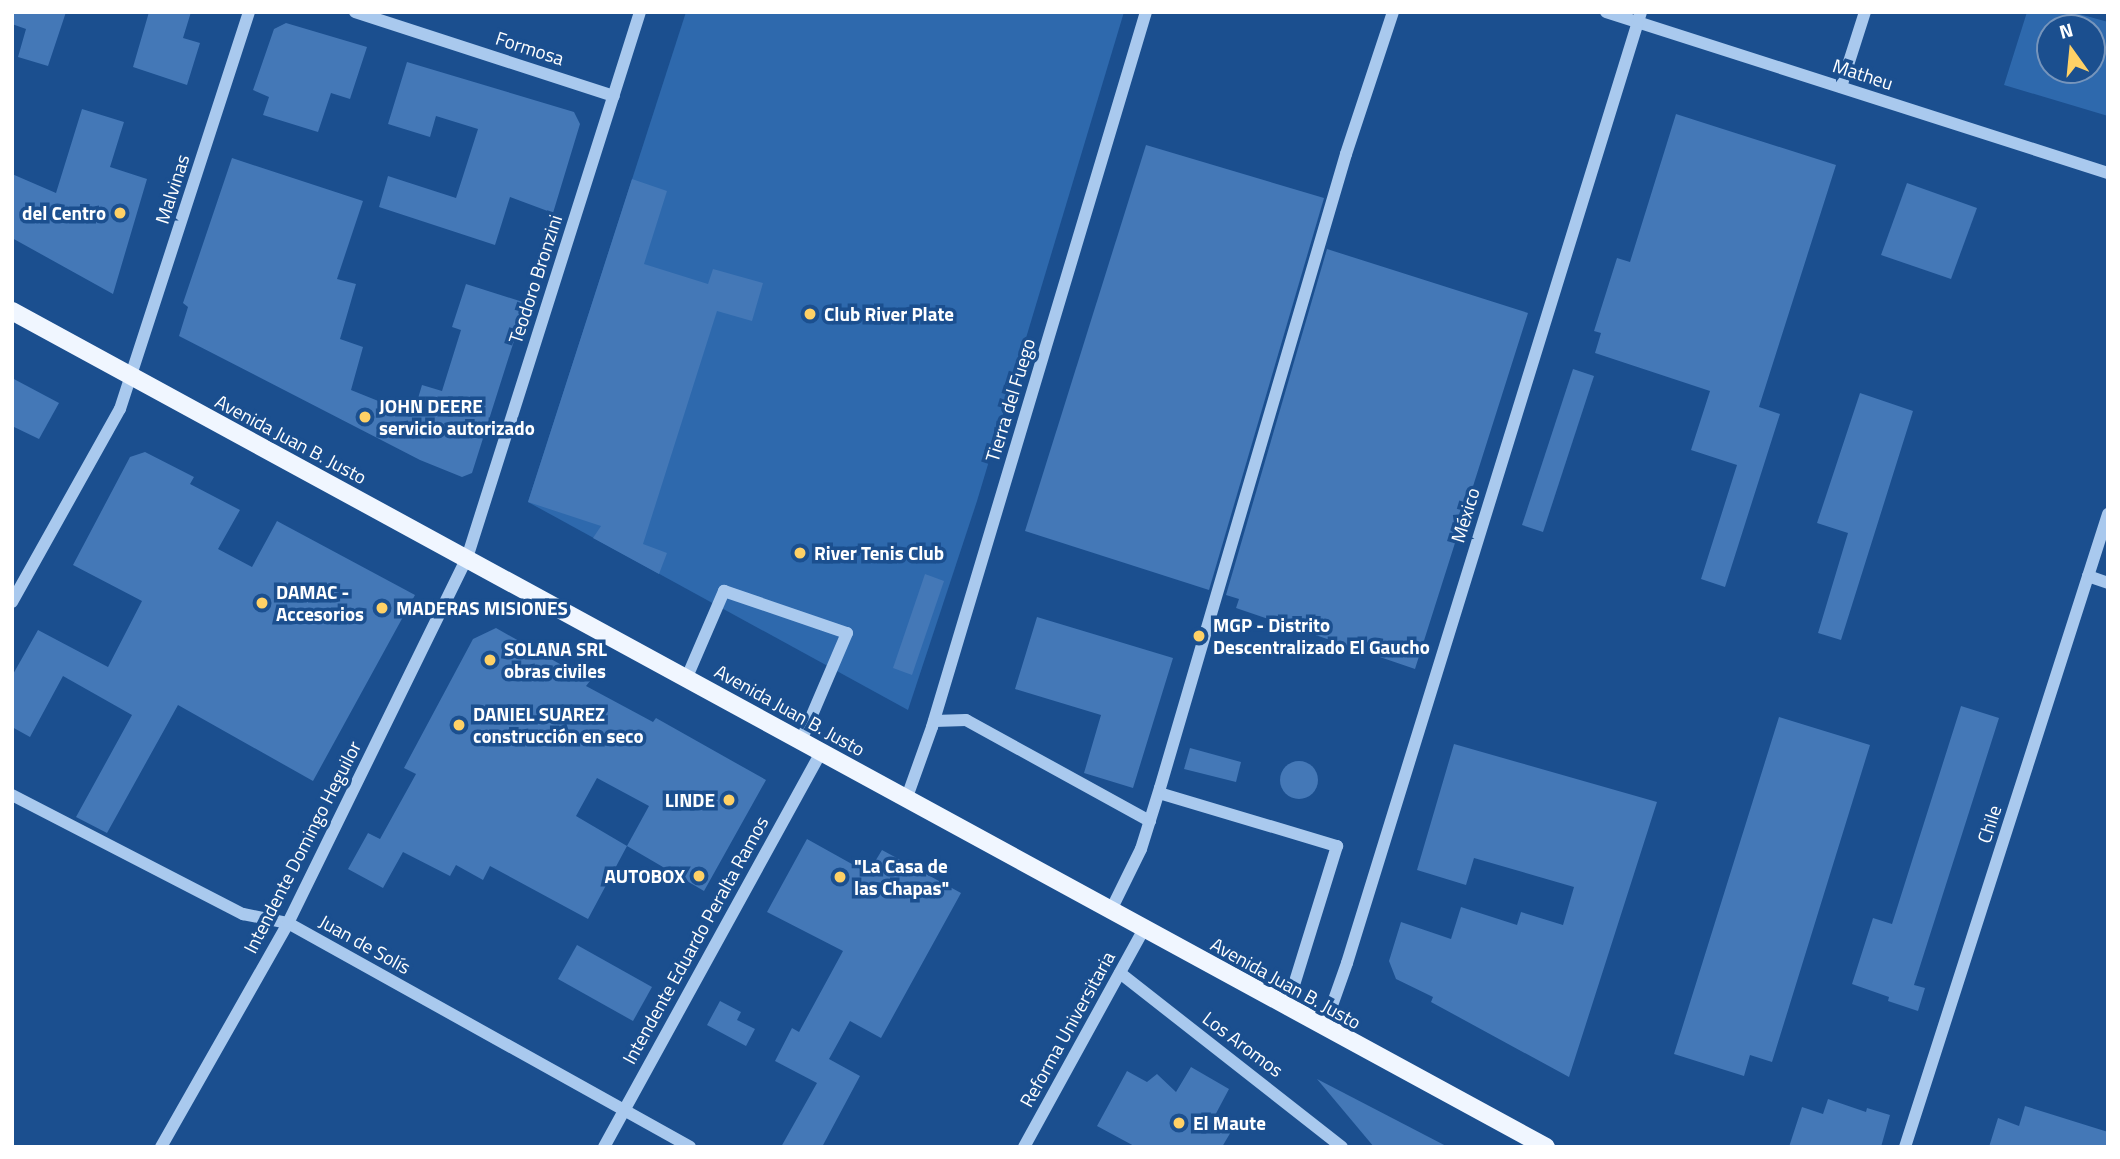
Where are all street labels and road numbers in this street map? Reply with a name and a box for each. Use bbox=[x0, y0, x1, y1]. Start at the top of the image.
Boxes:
street label: Formosa bbox=[493, 26, 567, 70]
street label: Matheu bbox=[1830, 54, 1896, 94]
street label: Malvinas bbox=[150, 151, 194, 227]
street label: Teodoro Bronzini bbox=[503, 212, 567, 346]
street label: Tierra del Fuego bbox=[980, 335, 1040, 465]
street label: Avenida Juan B. Justo bbox=[211, 389, 371, 489]
street label: México bbox=[1446, 485, 1484, 545]
street label: Avenida Juan B. Justo bbox=[711, 659, 869, 761]
street label: Intendente Domingo Heguilor bbox=[238, 737, 366, 957]
street label: Chile bbox=[1972, 802, 2006, 846]
street label: Intendente Eduardo Peralta Ramos bbox=[617, 812, 773, 1068]
street label: Juan de Solís bbox=[315, 910, 415, 978]
street label: Avenida Juan B. Justo bbox=[1207, 932, 1365, 1034]
street label: Reforma Universitaria bbox=[1015, 947, 1119, 1111]
street label: Los Aromos bbox=[1198, 1006, 1288, 1082]

